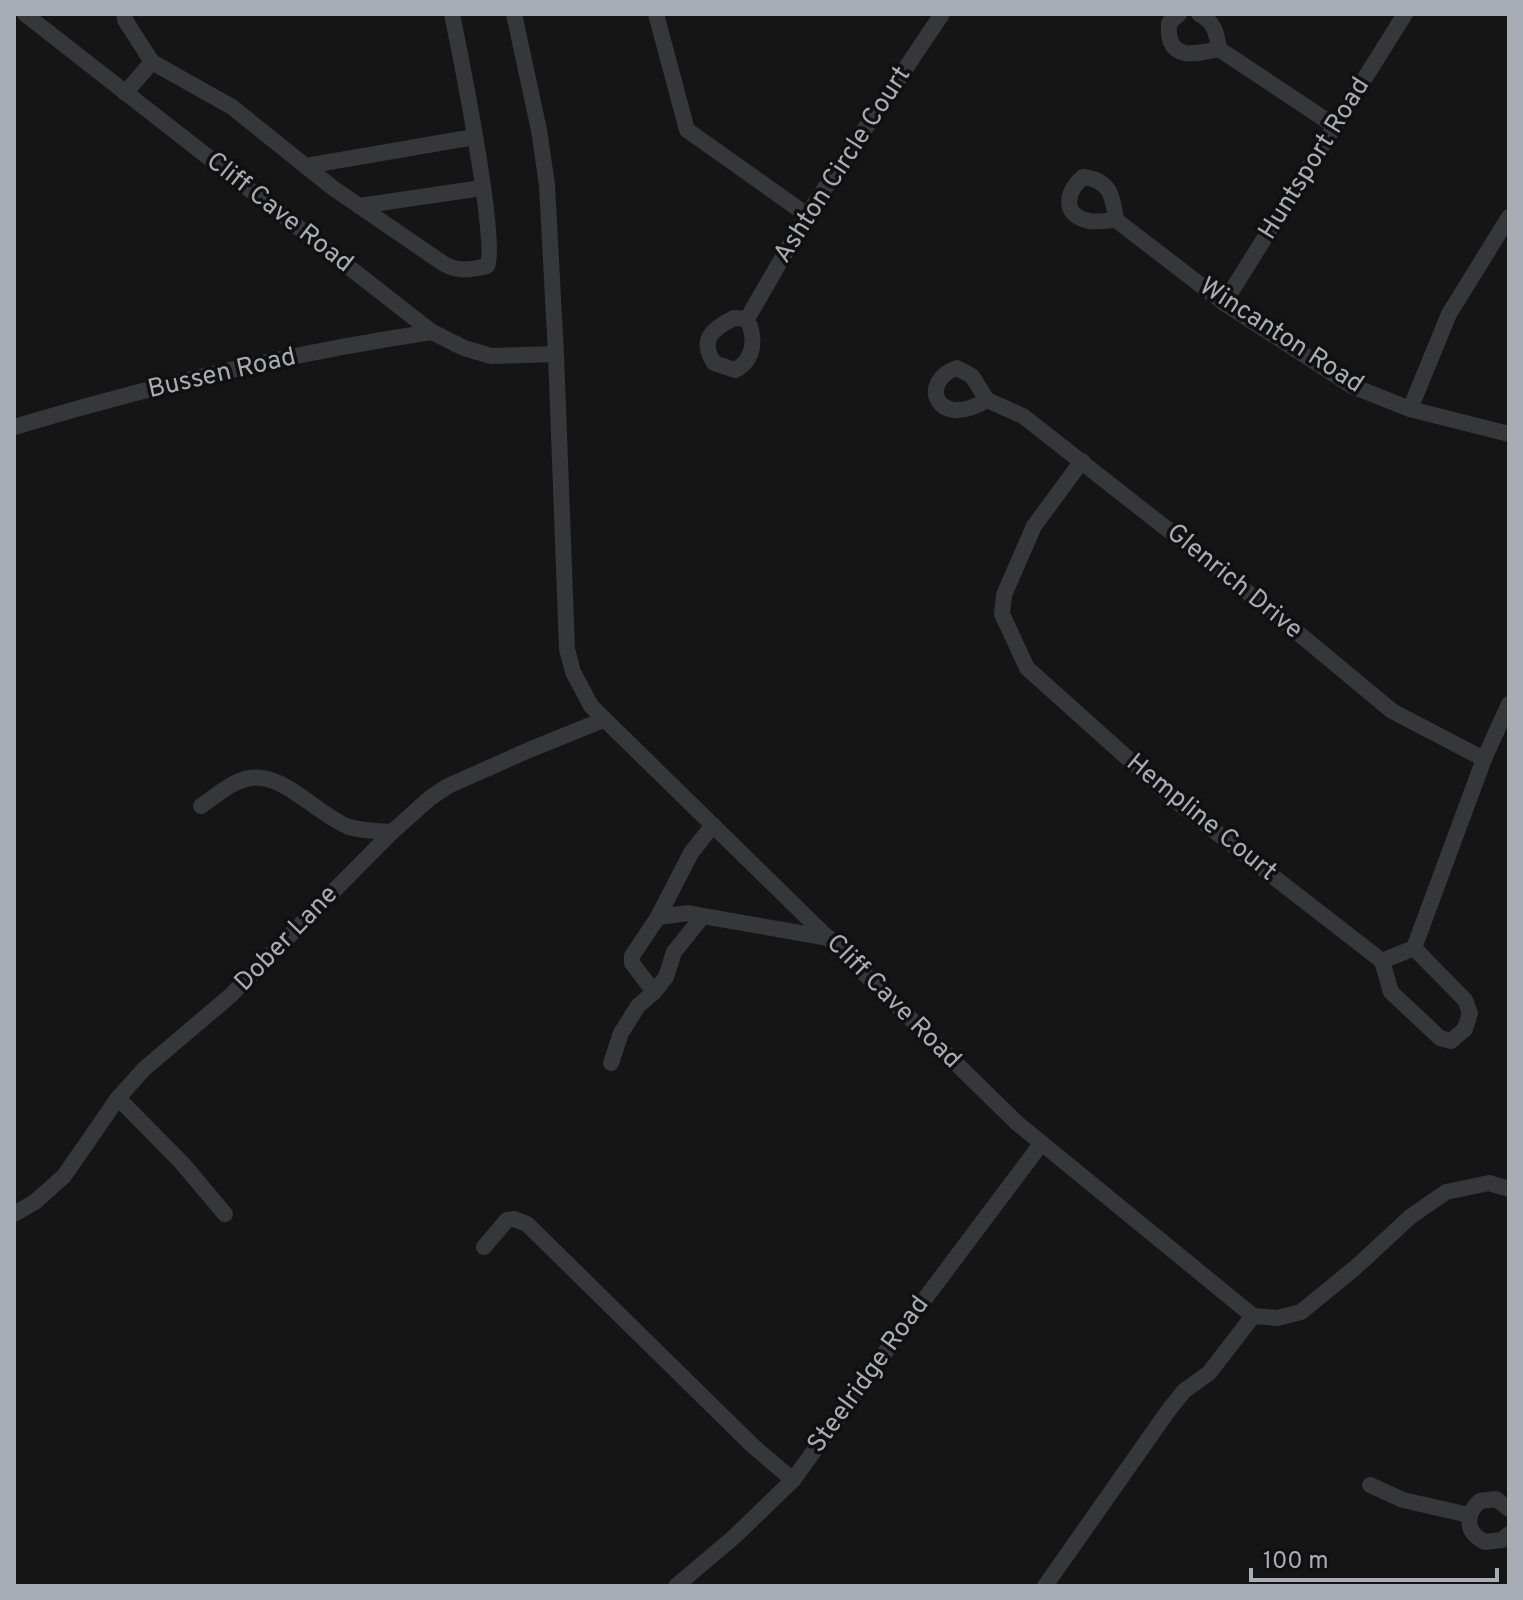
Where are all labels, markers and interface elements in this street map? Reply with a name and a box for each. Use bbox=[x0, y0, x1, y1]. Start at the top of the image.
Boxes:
street label: Ashton Circle Court bbox=[767, 60, 919, 270]
street label: Huntsport Road bbox=[1252, 72, 1378, 246]
street label: Cliff Cave Road bbox=[199, 145, 359, 281]
street label: Wincanton Road bbox=[1193, 271, 1369, 401]
street label: Bussen Road bbox=[145, 341, 299, 407]
street label: Glenrich Drive bbox=[1159, 517, 1309, 647]
street label: Hempline Court bbox=[1119, 747, 1283, 889]
street label: Dober Lane bbox=[228, 879, 346, 999]
street label: Cliff Cave Road bbox=[818, 927, 968, 1077]
street label: Steelridge Road bbox=[801, 1290, 937, 1460]
scale bar bbox=[1251, 1532, 1497, 1582]
text: 100 m bbox=[1263, 1547, 1329, 1577]

